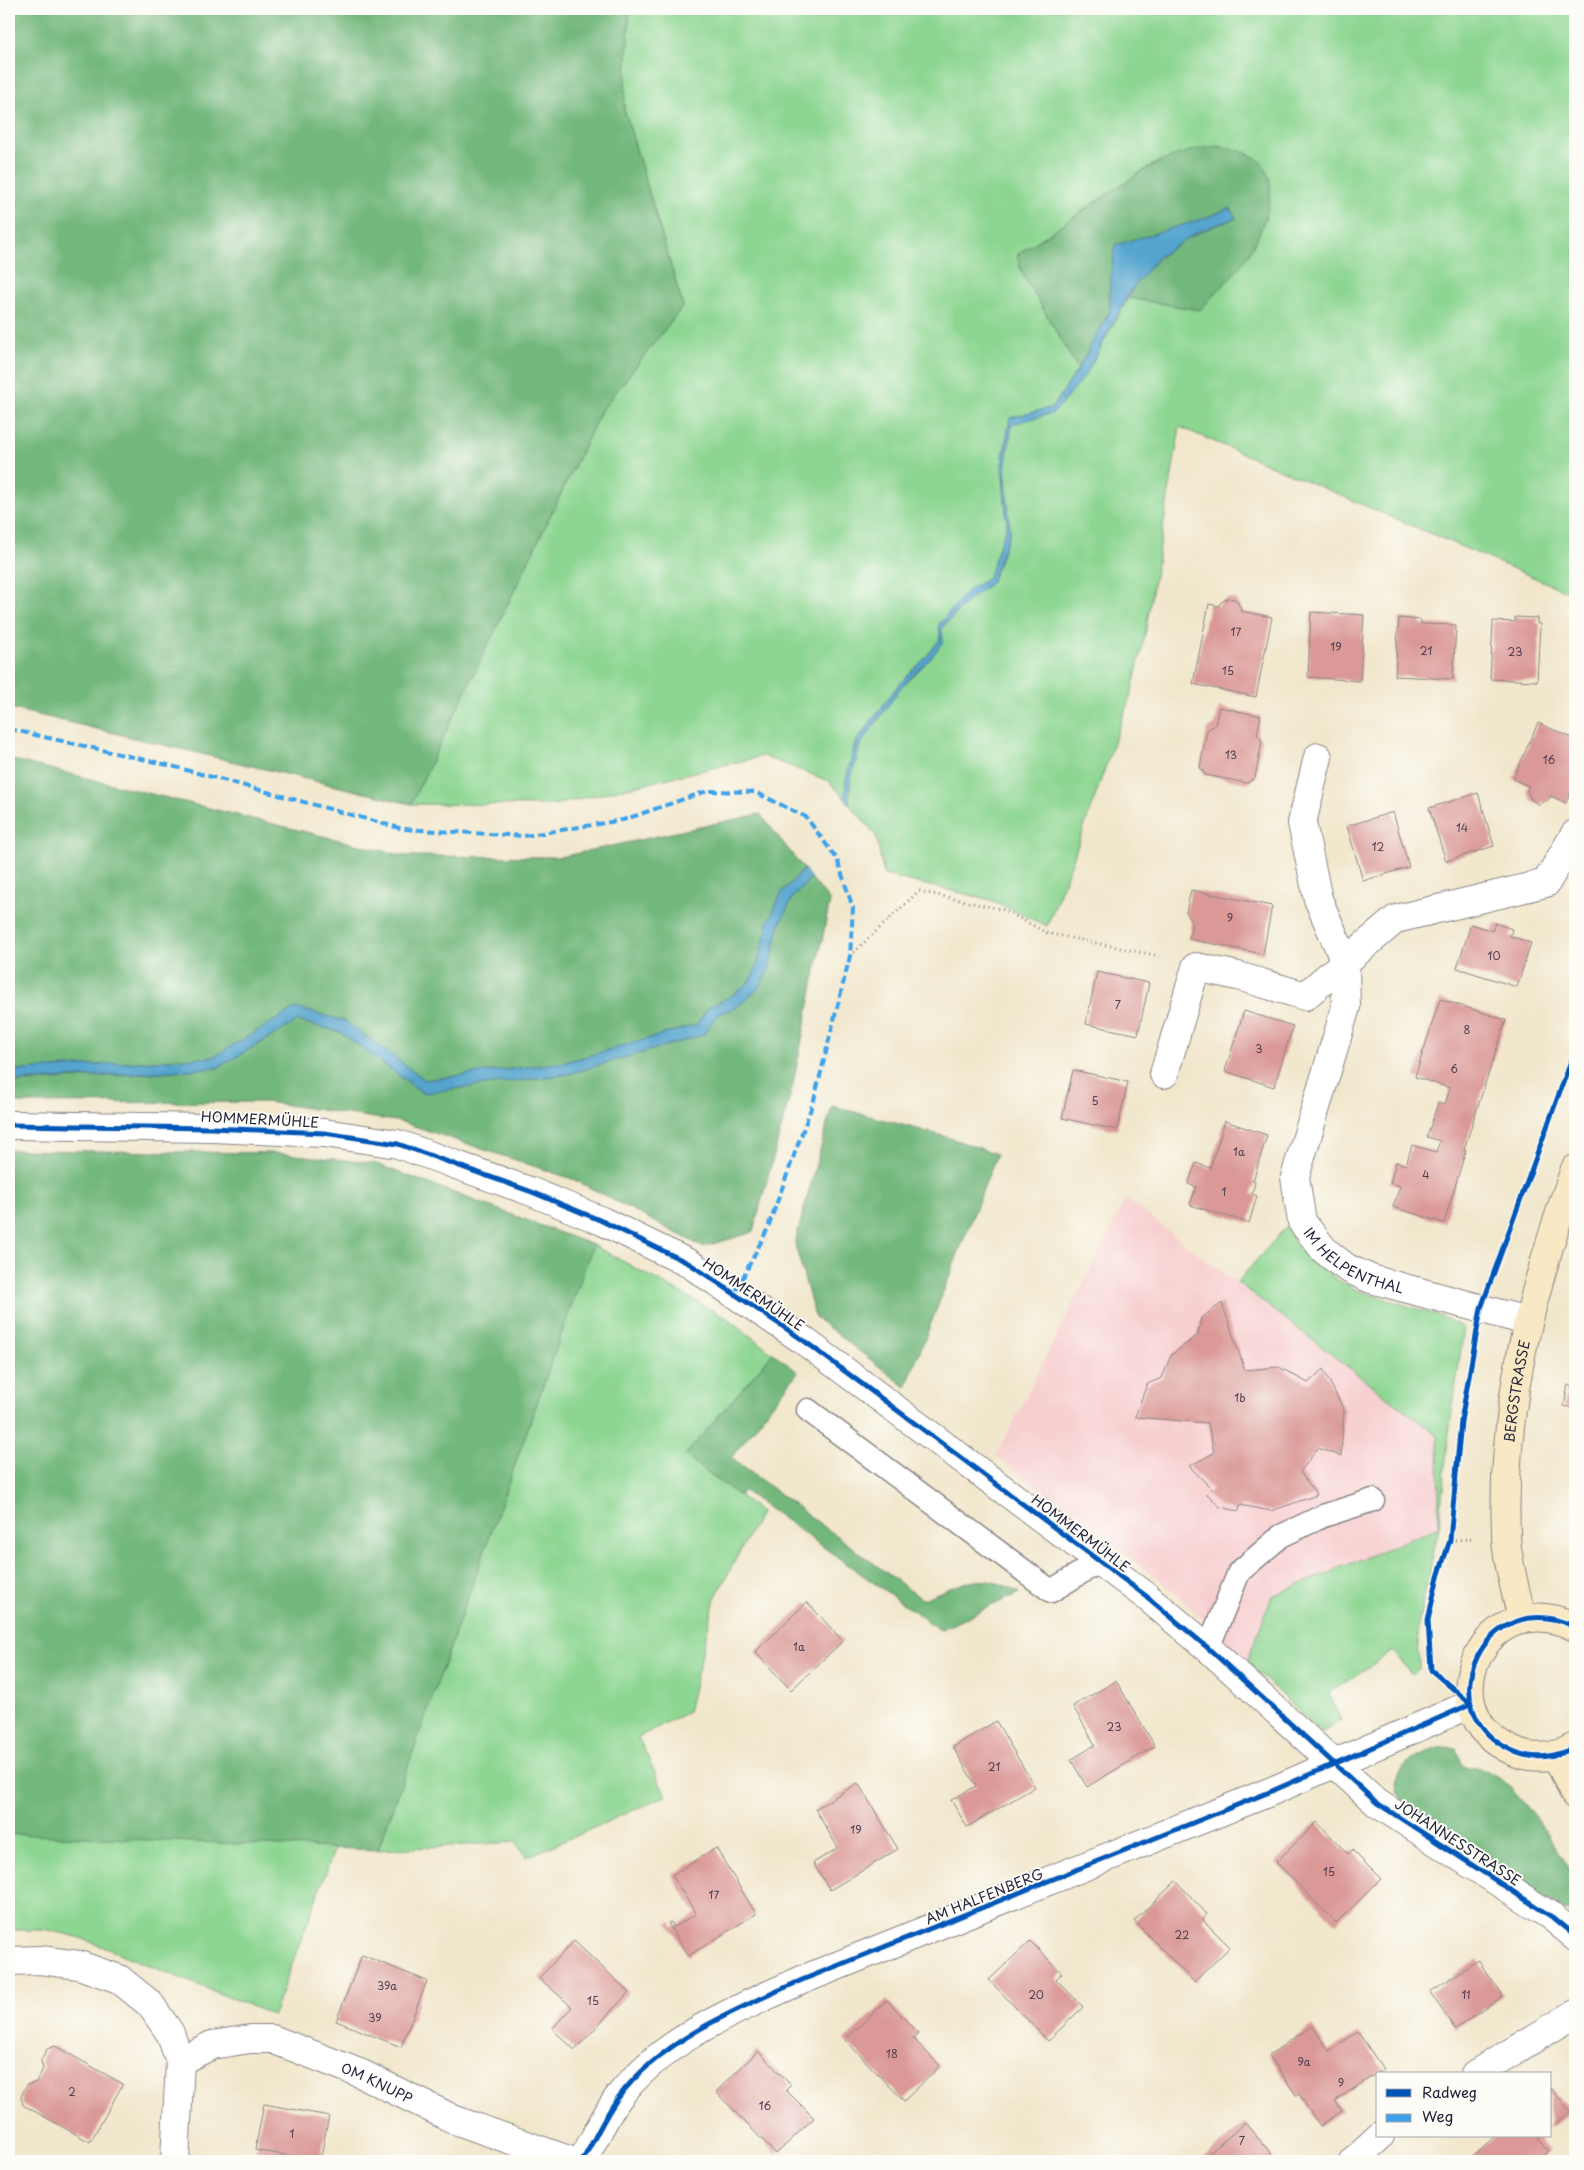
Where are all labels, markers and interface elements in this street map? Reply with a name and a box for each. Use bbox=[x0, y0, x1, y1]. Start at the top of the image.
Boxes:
house number: 17 bbox=[1231, 623, 1242, 640]
house number: 19 bbox=[1330, 638, 1342, 655]
house number: 21 bbox=[1420, 642, 1432, 659]
house number: 23 bbox=[1508, 643, 1522, 660]
house number: 15 bbox=[1222, 662, 1234, 679]
house number: 13 bbox=[1225, 746, 1237, 763]
house number: 16 bbox=[1543, 751, 1556, 768]
house number: 14 bbox=[1456, 819, 1468, 836]
house number: 12 bbox=[1372, 838, 1385, 855]
house number: 9 bbox=[1227, 909, 1233, 926]
house number: 10 bbox=[1488, 947, 1500, 964]
house number: 7 bbox=[1115, 996, 1121, 1013]
house number: 8 bbox=[1464, 1021, 1471, 1038]
house number: 3 bbox=[1255, 1040, 1263, 1057]
house number: 6 bbox=[1450, 1060, 1458, 1077]
house number: 5 bbox=[1091, 1092, 1099, 1109]
street label: HOMMERMÜHLE bbox=[200, 1105, 320, 1133]
house number: 1a bbox=[1233, 1143, 1245, 1160]
house number: 4 bbox=[1422, 1166, 1430, 1183]
house number: 1 bbox=[1222, 1183, 1227, 1200]
street label: IM HELPENTHAL bbox=[1299, 1222, 1406, 1298]
street label: HOMMERMÜHLE bbox=[699, 1252, 809, 1336]
street label: BERGSTRASSE bbox=[1498, 1338, 1535, 1444]
house number: 1b bbox=[1234, 1389, 1246, 1406]
street label: HOMMERMÜHLE bbox=[1027, 1489, 1135, 1577]
house number: 1a bbox=[793, 1638, 805, 1655]
house number: 23 bbox=[1107, 1718, 1121, 1735]
house number: 21 bbox=[988, 1758, 1000, 1775]
street label: JOHANNESSTRASSE bbox=[1391, 1793, 1525, 1891]
house number: 19 bbox=[850, 1821, 862, 1838]
street label: AM HALFENBERG bbox=[922, 1863, 1046, 1929]
house number: 15 bbox=[1323, 1863, 1335, 1880]
house number: 17 bbox=[709, 1886, 720, 1903]
house number: 22 bbox=[1175, 1926, 1189, 1943]
house number: 39a bbox=[377, 1977, 397, 1994]
house number: 20 bbox=[1028, 1986, 1044, 2003]
house number: 11 bbox=[1461, 1986, 1471, 2003]
house number: 15 bbox=[587, 1992, 599, 2009]
house number: 39 bbox=[368, 2009, 382, 2026]
house number: 18 bbox=[886, 2045, 898, 2062]
house number: 9a bbox=[1297, 2053, 1311, 2070]
street label: OM KNUPP bbox=[338, 2056, 417, 2108]
legend bbox=[1376, 2072, 1552, 2138]
house number: 9 bbox=[1338, 2074, 1344, 2091]
text: Radweg bbox=[1422, 2080, 1477, 2103]
house number: 2 bbox=[68, 2083, 76, 2100]
house number: 16 bbox=[759, 2097, 772, 2114]
text: Weg bbox=[1422, 2104, 1453, 2127]
house number: 1 bbox=[290, 2125, 295, 2142]
house number: 7 bbox=[1239, 2132, 1245, 2149]

